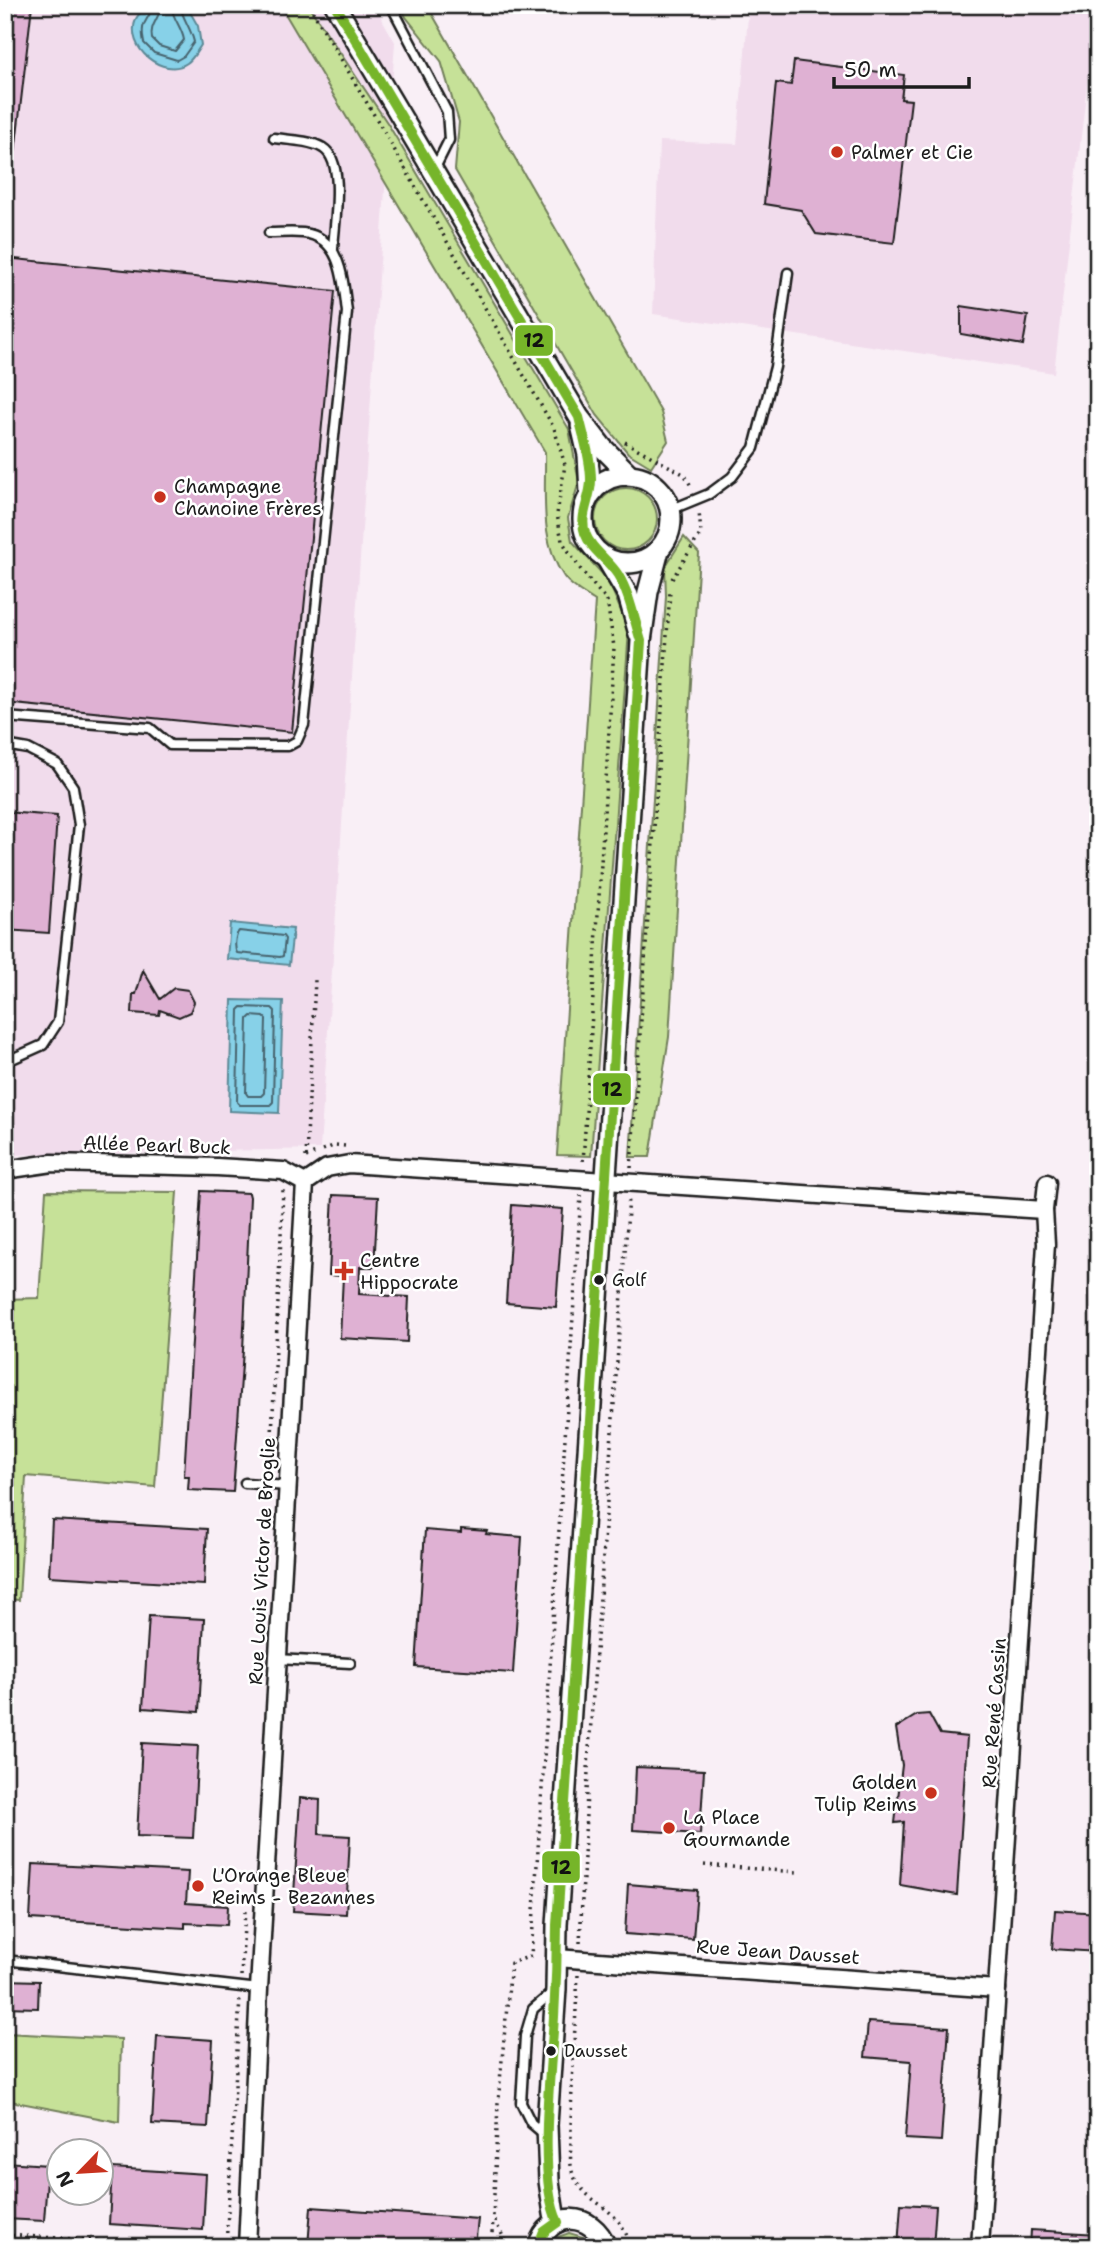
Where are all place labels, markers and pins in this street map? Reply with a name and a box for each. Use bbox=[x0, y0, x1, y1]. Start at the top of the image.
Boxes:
place label: Palmer et Cie bbox=[851, 140, 973, 165]
marker: Palmer et Cie bbox=[829, 144, 845, 160]
place label: Champagne Chanoine Frères bbox=[174, 474, 322, 521]
marker: Champagne Chanoine Frères bbox=[152, 489, 168, 505]
place label: Centre Hippocrate bbox=[360, 1248, 459, 1295]
marker: Centre Hippocrate bbox=[334, 1261, 354, 1281]
place label: Golf bbox=[612, 1269, 647, 1291]
marker: Golf bbox=[592, 1273, 606, 1287]
place label: Golden Tulip Reims bbox=[814, 1770, 917, 1817]
marker: Golden Tulip Reims bbox=[923, 1785, 939, 1801]
place label: La Place Gourmande bbox=[683, 1805, 790, 1852]
marker: La Place Gourmande bbox=[661, 1820, 677, 1836]
place label: L'Orange Bleue Reims - Bezannes bbox=[212, 1863, 375, 1910]
marker: L'Orange Bleue Reims - Bezannes bbox=[190, 1878, 206, 1894]
place label: Dausset bbox=[564, 2040, 628, 2062]
marker: Dausset bbox=[544, 2044, 558, 2058]

